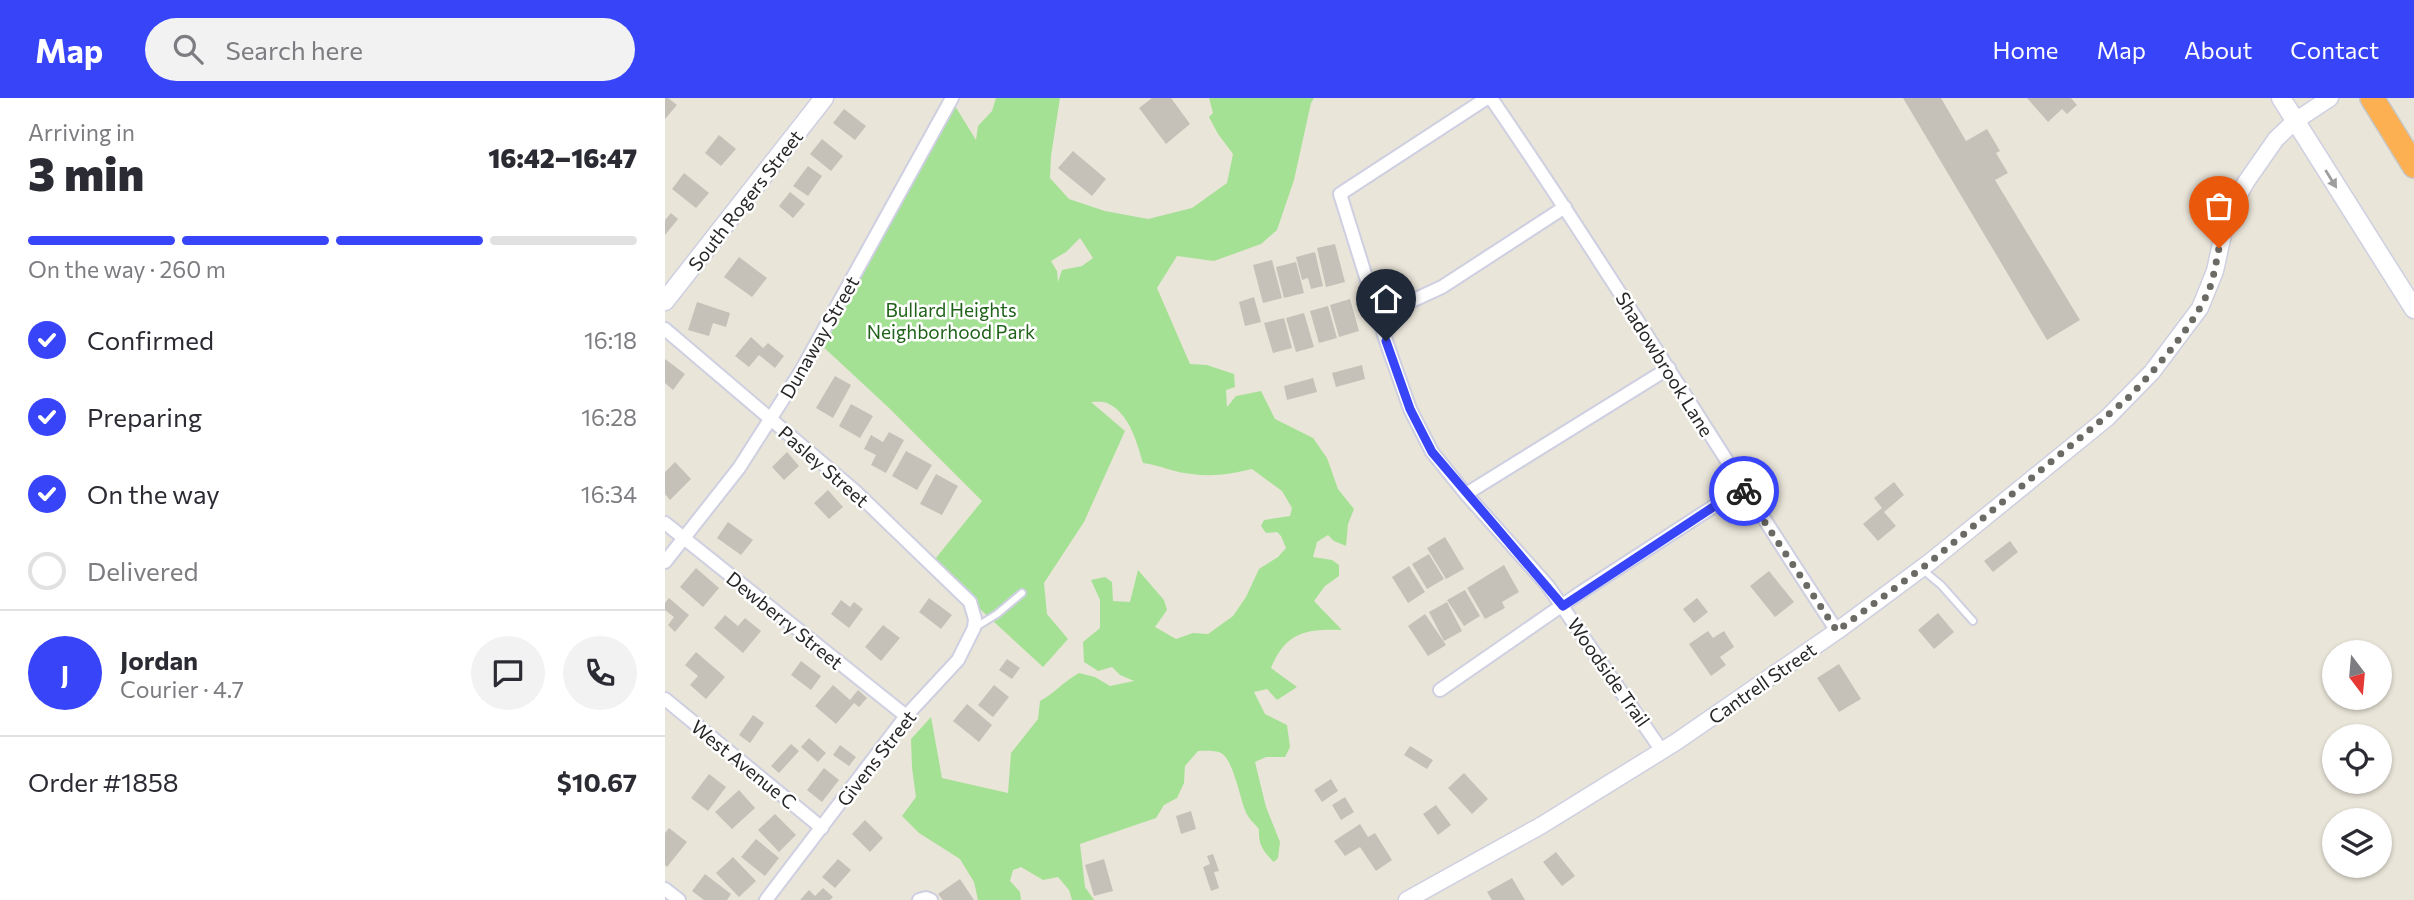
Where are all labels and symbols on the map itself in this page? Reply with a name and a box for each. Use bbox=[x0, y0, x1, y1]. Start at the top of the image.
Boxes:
street label: South Rogers Street bbox=[683, 125, 807, 275]
one-way arrow bbox=[2325, 169, 2338, 188]
pin bbox=[2189, 176, 2249, 248]
pin bbox=[1356, 269, 1416, 341]
street label: Dunaway Street bbox=[775, 272, 863, 402]
street label: Shadowbrook Lane bbox=[1611, 287, 1719, 441]
park label: Bullard Heights Neighborhood Park bbox=[867, 298, 1035, 343]
street label: Pasley Street bbox=[774, 420, 874, 512]
courier bbox=[1709, 456, 1779, 526]
street label: Dewberry Street bbox=[722, 566, 848, 674]
street label: Woodside Trail bbox=[1563, 613, 1655, 731]
street label: Cantrell Street bbox=[1704, 637, 1820, 729]
north arrow bbox=[2322, 640, 2392, 710]
street label: Givens Street bbox=[831, 705, 921, 810]
street label: West Avenue C bbox=[687, 715, 801, 813]

